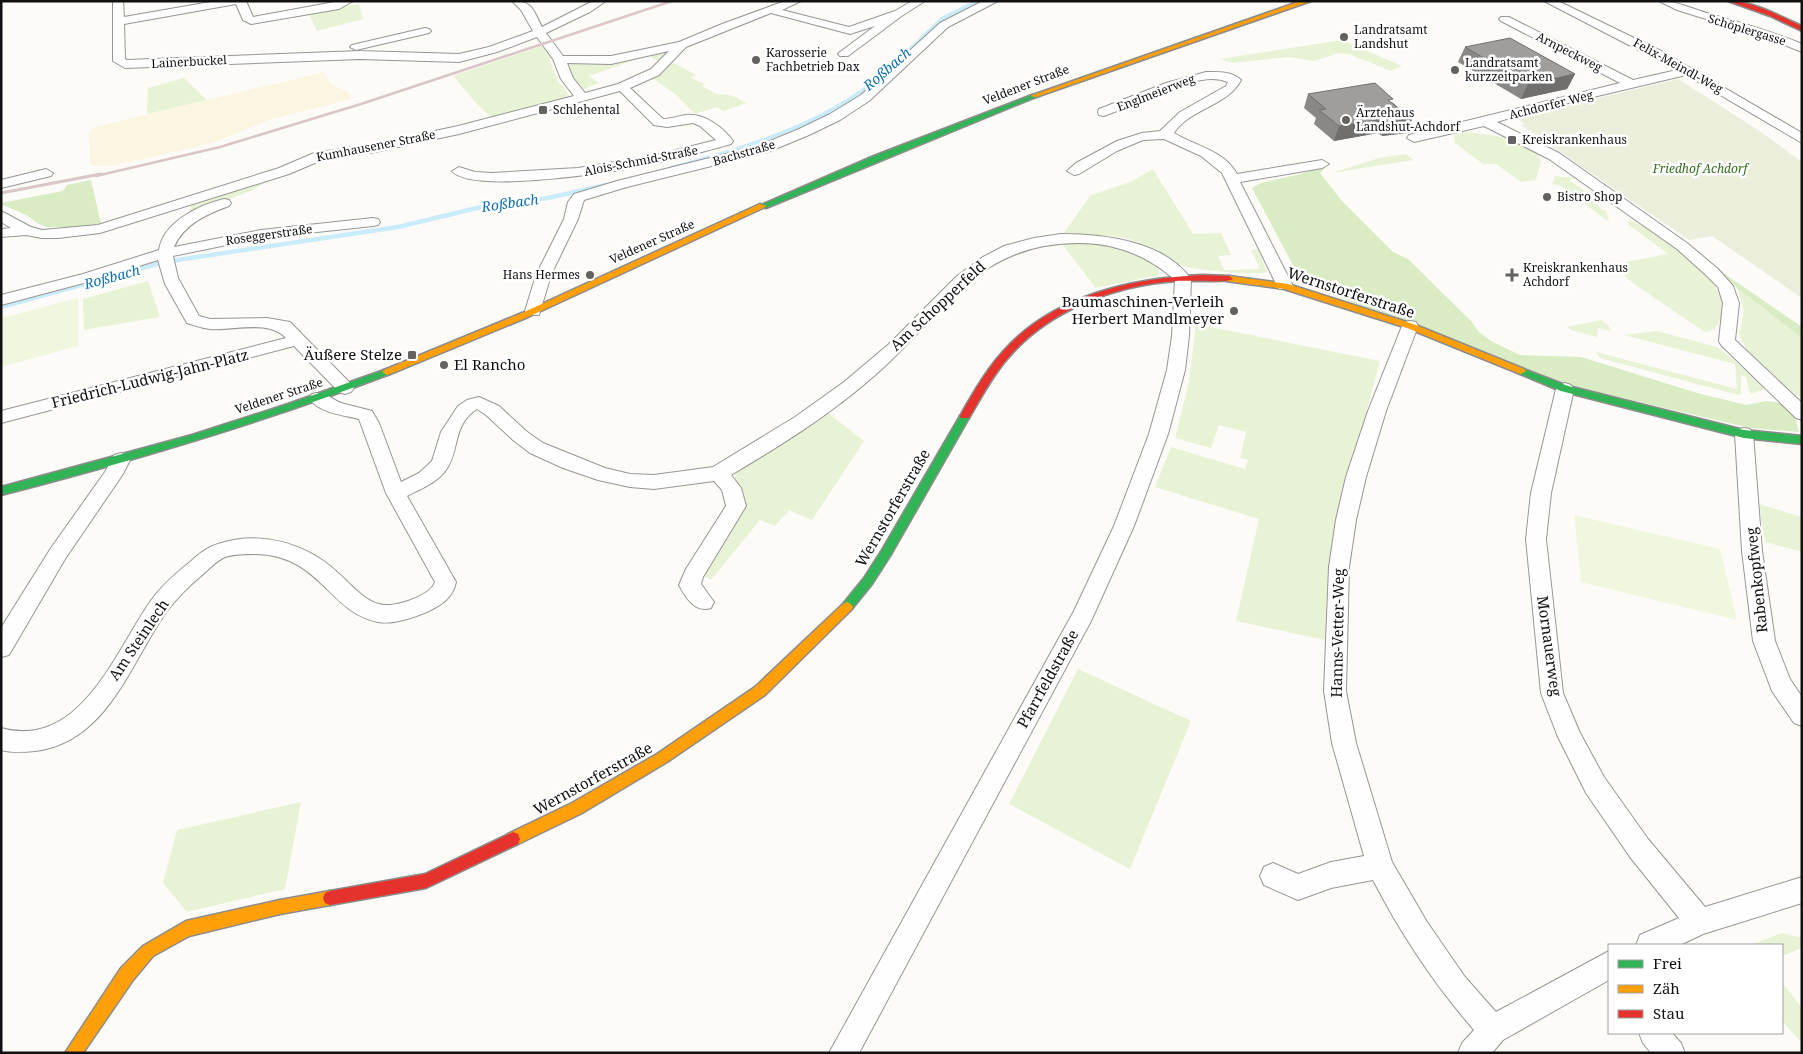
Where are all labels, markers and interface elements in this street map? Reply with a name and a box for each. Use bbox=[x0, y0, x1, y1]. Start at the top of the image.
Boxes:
street label: Schöplergasse bbox=[1706, 10, 1788, 49]
place label: Landratsamt Landshut bbox=[1354, 21, 1427, 52]
street label: Arnpeckweg bbox=[1533, 28, 1606, 76]
marker: Landratsamt Landshut bbox=[1338, 31, 1350, 43]
street label: Felix-Meindl-Weg bbox=[1630, 34, 1727, 98]
water label: Roßbach bbox=[858, 42, 915, 95]
place label: Karosserie Fachbetrieb Dax bbox=[766, 44, 860, 75]
street label: Lainerbuckel bbox=[151, 51, 227, 72]
marker: Karosserie Fachbetrieb Dax bbox=[750, 54, 762, 66]
place label: Landratsamt kurzzeitparken bbox=[1465, 54, 1553, 85]
street label: Veldener Straße bbox=[980, 60, 1072, 109]
marker: Landratsamt kurzzeitparken bbox=[1449, 64, 1461, 76]
street label: Englmeierweg bbox=[1114, 70, 1198, 115]
street label: Achdorfer Weg bbox=[1507, 86, 1595, 123]
place label: Schlehental bbox=[553, 101, 620, 118]
marker: Schlehental bbox=[537, 104, 549, 116]
place label: Ärztehaus Landshut-Achdorf bbox=[1356, 104, 1462, 135]
marker: Ärztehaus Landshut-Achdorf bbox=[1340, 114, 1352, 126]
street label: Kumhausener Straße bbox=[315, 126, 437, 165]
place label: Kreiskrankenhaus bbox=[1522, 131, 1627, 148]
marker: Kreiskrankenhaus bbox=[1506, 134, 1518, 146]
street label: Bachstraße bbox=[711, 136, 777, 170]
street label: Alois-Schmid-Straße bbox=[583, 141, 699, 180]
park label: Friedhof Achdorf bbox=[1652, 160, 1750, 177]
place label: Bistro Shop bbox=[1557, 188, 1622, 205]
water label: Roßbach bbox=[479, 189, 540, 216]
marker: Bistro Shop bbox=[1541, 191, 1553, 203]
street label: Veldener Straße bbox=[607, 215, 697, 268]
street label: Roseggerstraße bbox=[224, 220, 313, 249]
street label: Am Schopperfeld bbox=[885, 256, 989, 355]
place label: Kreiskrankenhaus Achdorf bbox=[1523, 259, 1628, 290]
water label: Roßbach bbox=[81, 260, 143, 293]
street label: Wernstorferstraße bbox=[1285, 262, 1418, 322]
place label: Hans Hermes bbox=[503, 266, 580, 283]
marker: Kreiskrankenhaus Achdorf bbox=[1505, 268, 1519, 282]
marker: Hans Hermes bbox=[584, 269, 596, 281]
place label: Baumaschinen-Verleih Herbert Mandlmeyer bbox=[1062, 291, 1224, 328]
marker: Baumaschinen-Verleih Herbert Mandlmeyer bbox=[1228, 305, 1240, 317]
street label: Friedrich-Ludwig-Jahn-Platz bbox=[49, 344, 250, 412]
place label: Äußere Stelze bbox=[304, 344, 402, 364]
marker: Äußere Stelze bbox=[406, 349, 418, 361]
place label: El Rancho bbox=[454, 354, 525, 374]
marker: El Rancho bbox=[438, 359, 450, 371]
street label: Veldener Straße bbox=[233, 373, 325, 418]
street label: Wernstorferstraße bbox=[850, 445, 934, 570]
street label: Rabenkopfweg bbox=[1741, 526, 1771, 634]
street label: Hanns-Vetter-Weg bbox=[1326, 568, 1348, 698]
street label: Am Steinlech bbox=[104, 594, 173, 684]
street label: Mornauerweg bbox=[1533, 594, 1567, 698]
street label: Pfarrfeldstraße bbox=[1012, 626, 1082, 731]
street label: Wernstorferstraße bbox=[530, 737, 656, 819]
legend bbox=[1608, 944, 1783, 1034]
text: Frei bbox=[1653, 953, 1682, 973]
text: Zäh bbox=[1653, 978, 1680, 998]
text: Stau bbox=[1653, 1003, 1685, 1023]

